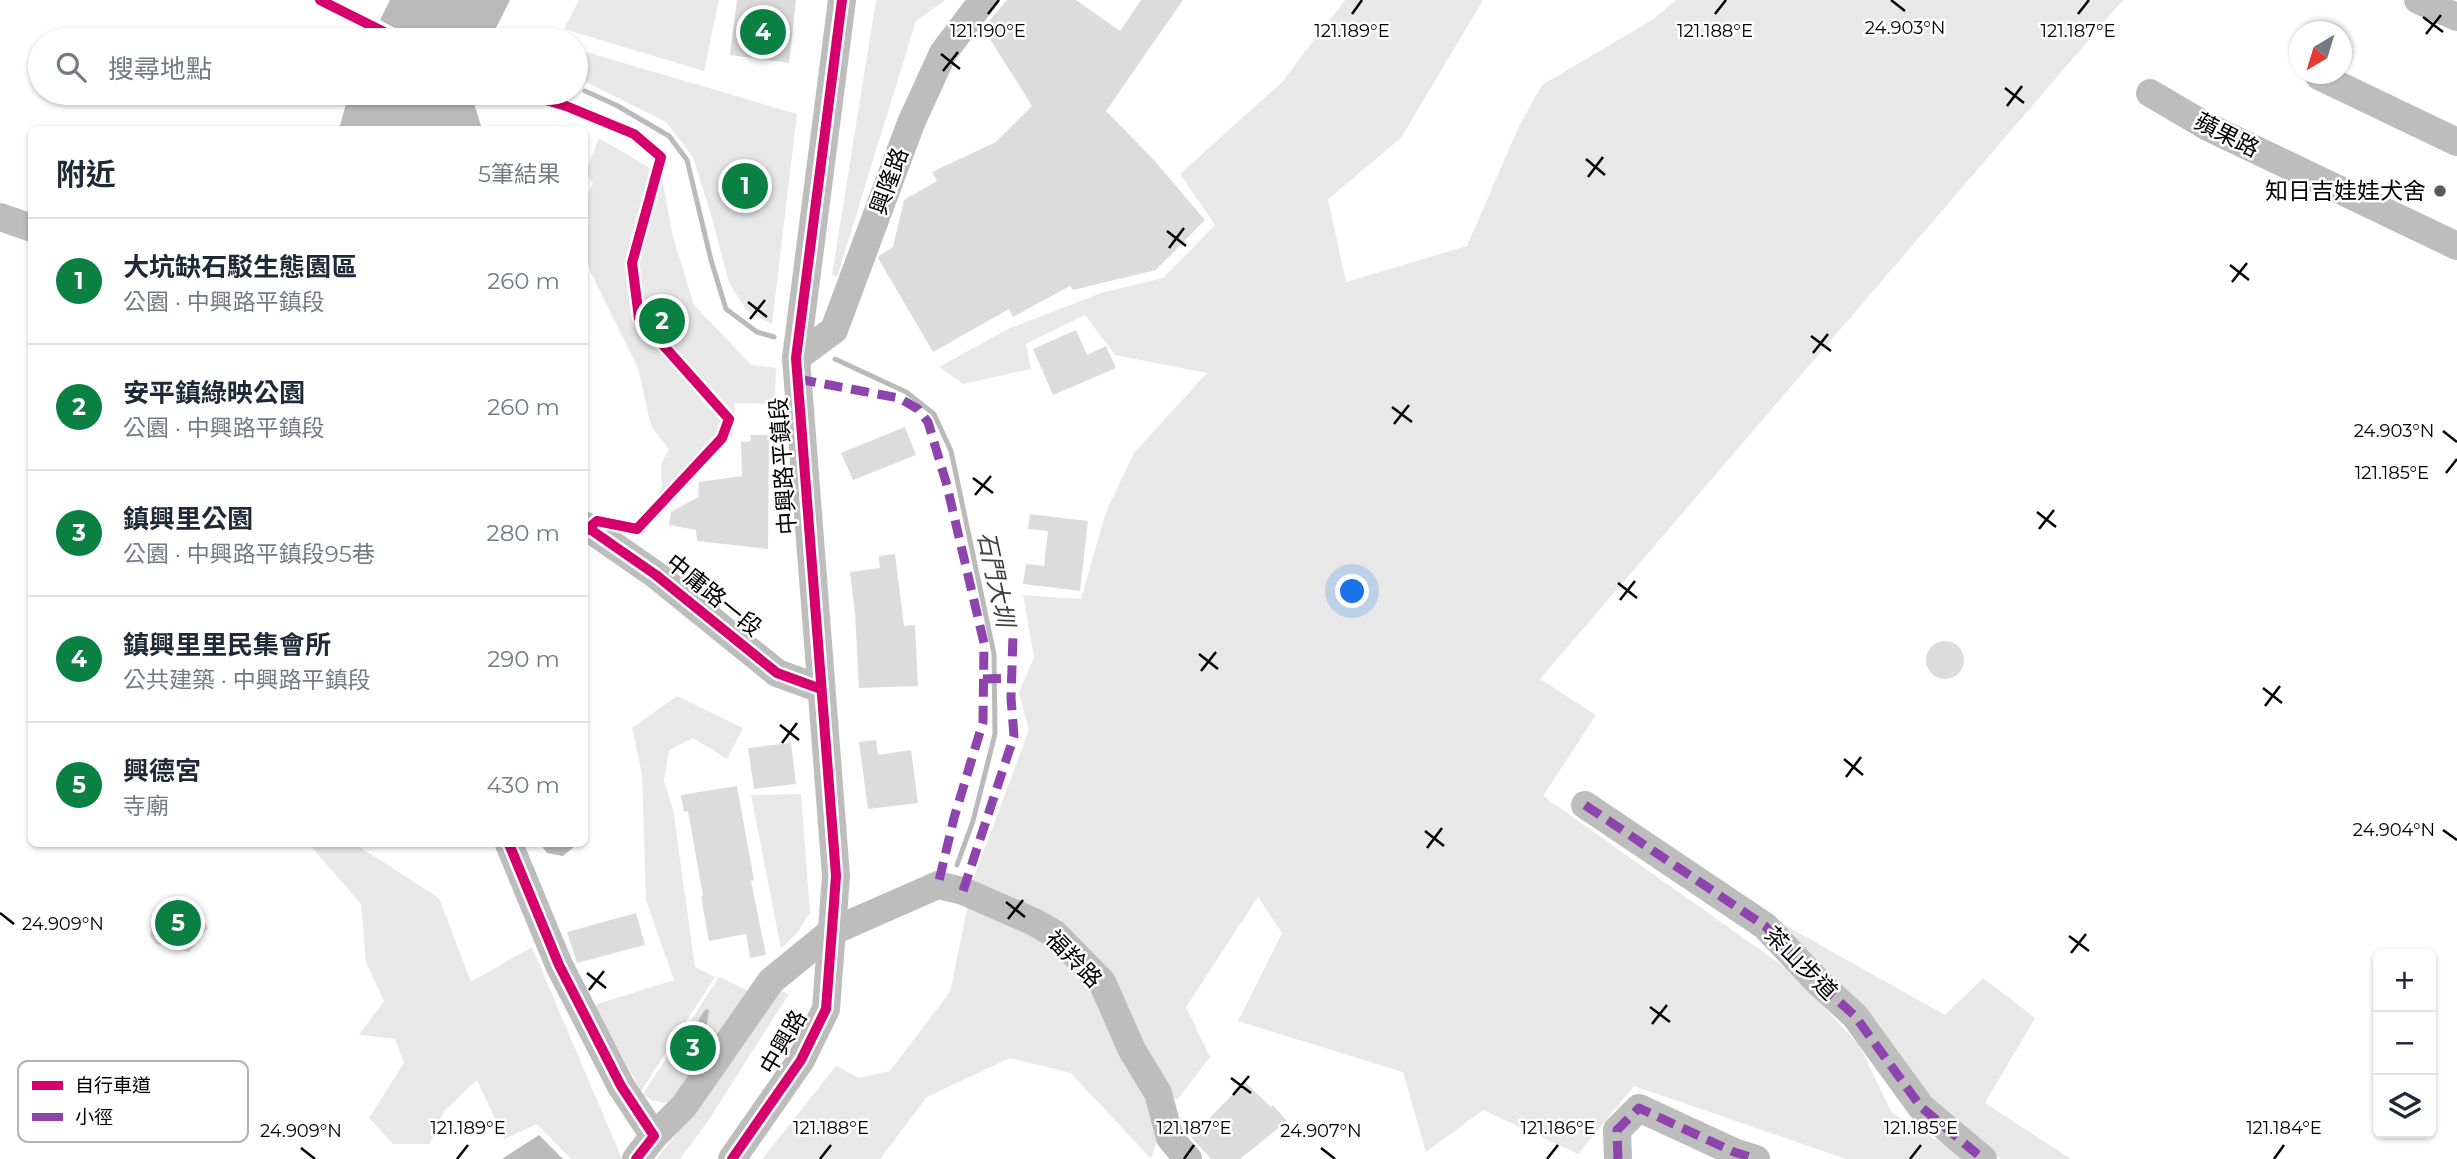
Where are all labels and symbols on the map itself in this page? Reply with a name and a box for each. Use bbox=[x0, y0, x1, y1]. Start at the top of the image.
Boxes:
pin: 4 bbox=[740, 6, 786, 58]
text: 24.903°N bbox=[1865, 17, 1945, 39]
text: 121.190°E bbox=[950, 20, 1026, 42]
text: 121.189°E bbox=[1314, 20, 1390, 42]
text: 121.188°E bbox=[1677, 20, 1753, 42]
text: 121.187°E bbox=[2040, 20, 2116, 42]
north arrow bbox=[2289, 21, 2352, 84]
street label: 蘋果路 bbox=[2190, 107, 2264, 163]
street label: 興隆路 bbox=[864, 144, 914, 218]
pin: 1 bbox=[722, 160, 768, 212]
place label: 知日吉娃娃犬舍 bbox=[2265, 177, 2426, 205]
marker: 知日吉娃娃犬舍 bbox=[2432, 183, 2448, 199]
pin: 2 bbox=[639, 295, 685, 347]
street label: 中興路平鎮段 bbox=[764, 396, 802, 536]
text: 24.903°N bbox=[2354, 420, 2434, 442]
text: 121.185°E bbox=[2355, 462, 2429, 484]
water label: 石門大圳 bbox=[972, 529, 1021, 632]
street label: 中庸路一段 bbox=[661, 548, 767, 642]
your location bbox=[1335, 574, 1369, 608]
text: 24.904°N bbox=[2353, 819, 2435, 841]
pin: 5 bbox=[155, 897, 201, 949]
text: 24.909°N bbox=[22, 913, 104, 935]
street label: 茶山步道 bbox=[1759, 921, 1843, 1005]
street label: 福羚路 bbox=[1040, 924, 1108, 994]
street label: 中興路 bbox=[754, 1005, 812, 1079]
pin: 3 bbox=[670, 1022, 716, 1074]
legend bbox=[18, 1061, 248, 1142]
text: 自行車道 bbox=[75, 1074, 151, 1097]
text: 小徑 bbox=[75, 1106, 113, 1129]
text: 121.189°E bbox=[430, 1117, 506, 1139]
text: 121.188°E bbox=[793, 1117, 869, 1139]
text: 121.187°E bbox=[1156, 1117, 1232, 1139]
text: 121.186°E bbox=[1521, 1117, 1595, 1139]
text: 121.185°E bbox=[1884, 1117, 1958, 1139]
text: 121.184°E bbox=[2246, 1117, 2322, 1139]
text: 24.909°N bbox=[260, 1120, 342, 1142]
text: 24.907°N bbox=[1280, 1120, 1362, 1142]

